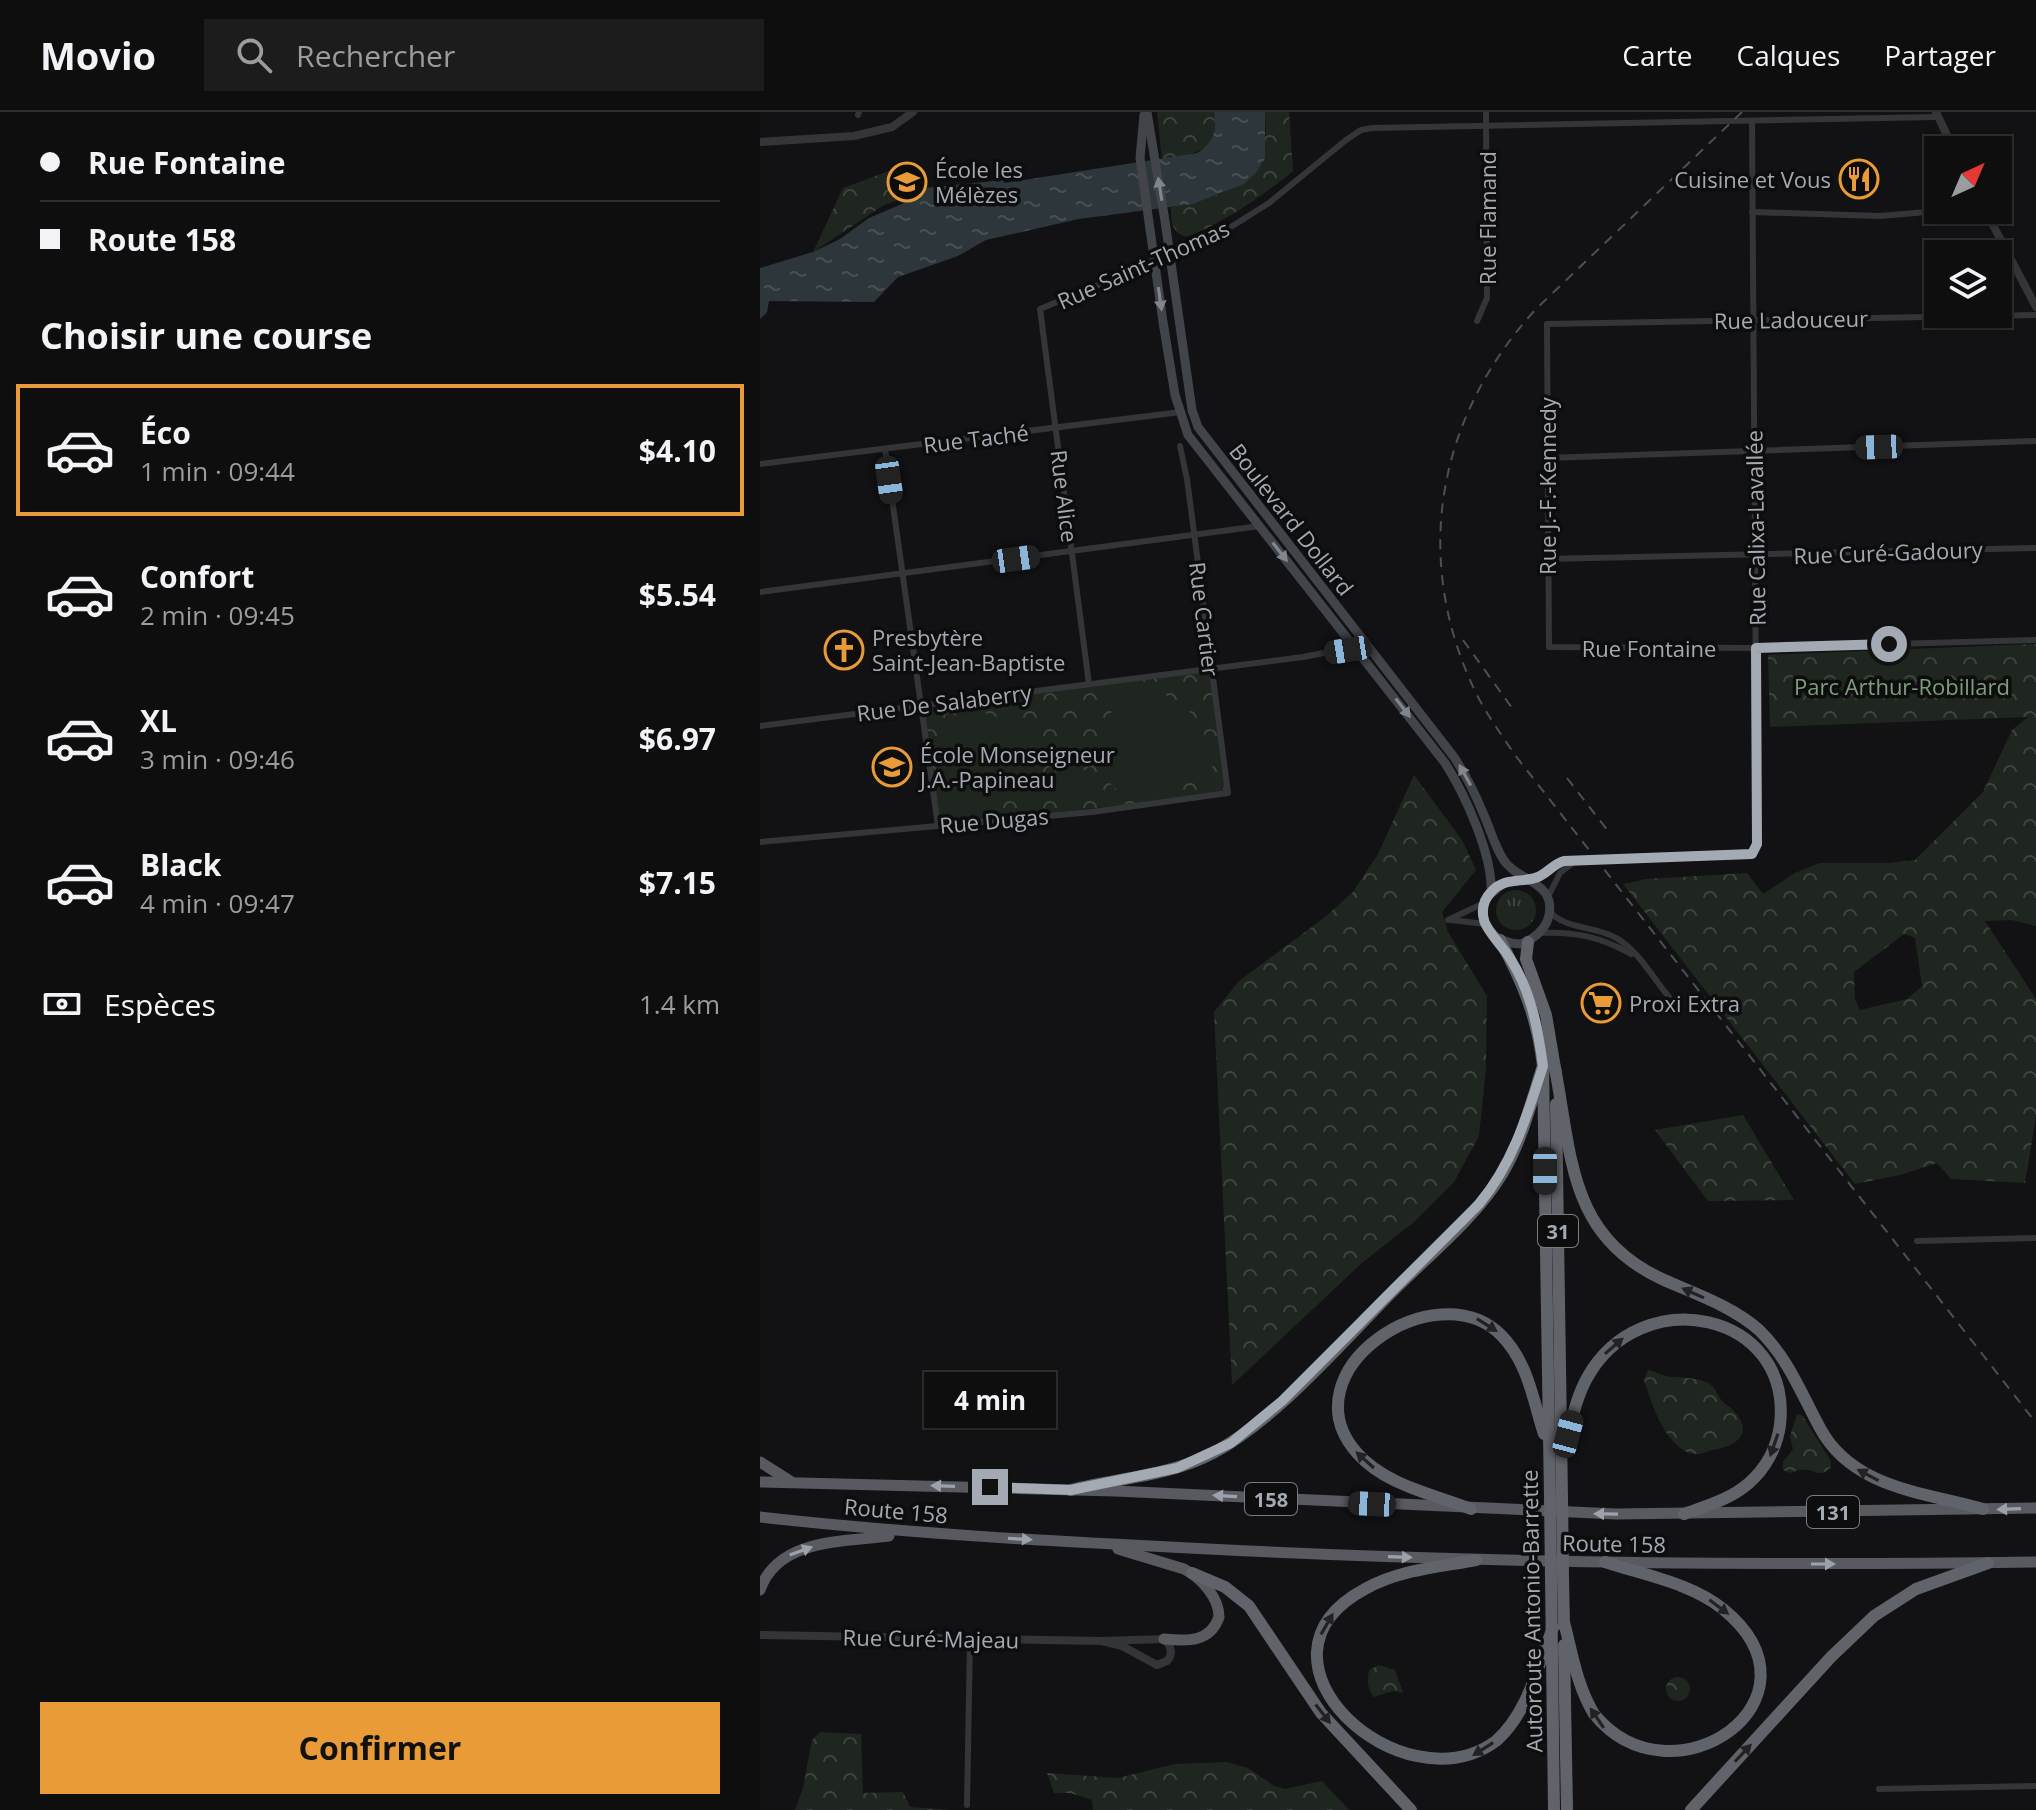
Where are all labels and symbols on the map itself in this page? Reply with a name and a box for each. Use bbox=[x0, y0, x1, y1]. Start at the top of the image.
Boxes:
north arrow bbox=[1924, 136, 2012, 224]
street label: Rue Flamand bbox=[1472, 151, 1502, 285]
place label: École les Mélèzes bbox=[935, 154, 1023, 209]
restaurant icon: Cuisine et Vous bbox=[1838, 158, 1880, 200]
school or university icon: École les Mélèzes bbox=[886, 161, 928, 203]
place label: Cuisine et Vous bbox=[1674, 164, 1831, 194]
one-way arrow bbox=[1153, 176, 1166, 201]
street label: Rue Saint-Thomas bbox=[1052, 213, 1234, 315]
one-way arrow bbox=[1153, 287, 1166, 312]
street label: Rue Ladouceur bbox=[1714, 303, 1868, 335]
street label: Rue J.-F.-Kennedy bbox=[1532, 396, 1562, 575]
street label: Rue Taché bbox=[922, 417, 1030, 459]
street label: Rue Calixa-Lavallée bbox=[1738, 430, 1772, 626]
car bbox=[1855, 434, 1903, 460]
street label: Boulevard Dollard bbox=[1223, 437, 1361, 601]
street label: Rue Alice bbox=[1044, 448, 1086, 544]
car bbox=[874, 455, 904, 505]
street label: Rue Curé-Gadoury bbox=[1793, 534, 1984, 570]
one-way arrow bbox=[1271, 542, 1288, 562]
car bbox=[991, 544, 1041, 574]
street label: Rue Cartier bbox=[1183, 560, 1227, 678]
place label: Presbytère Saint-Jean-Baptiste bbox=[872, 622, 1065, 677]
route start bbox=[1871, 626, 1907, 662]
church icon: Presbytère Saint-Jean-Baptiste bbox=[823, 629, 865, 671]
street label: Rue Fontaine bbox=[1582, 633, 1716, 663]
car bbox=[1322, 634, 1374, 666]
park label: Parc Arthur-Robillard bbox=[1794, 671, 2010, 701]
street label: Rue De Salaberry bbox=[855, 676, 1034, 728]
one-way arrow bbox=[1395, 698, 1411, 718]
place label: École Monseigneur J.A.-Papineau bbox=[918, 739, 1115, 794]
school or university icon: École Monseigneur J.A.-Papineau bbox=[871, 746, 913, 788]
one-way arrow bbox=[1458, 764, 1472, 787]
street label: Rue Dugas bbox=[938, 800, 1050, 840]
supermarket icon: Proxi Extra bbox=[1580, 982, 1622, 1024]
place label: Proxi Extra bbox=[1629, 988, 1740, 1018]
car bbox=[1533, 1147, 1557, 1195]
road number: 31 bbox=[1538, 1215, 1578, 1247]
one-way arrow bbox=[1682, 1287, 1705, 1300]
one-way arrow bbox=[1476, 1318, 1498, 1332]
one-way arrow bbox=[1603, 1338, 1623, 1355]
callout: 4 min bbox=[924, 1371, 1056, 1427]
car bbox=[1550, 1408, 1586, 1460]
one-way arrow bbox=[1767, 1433, 1780, 1457]
one-way arrow bbox=[1356, 1451, 1375, 1469]
one-way arrow bbox=[1856, 1468, 1879, 1481]
route end bbox=[972, 1469, 1008, 1505]
street label: Autoroute Antonio-Barrette bbox=[1514, 1469, 1548, 1753]
one-way arrow bbox=[930, 1480, 955, 1492]
road number: 158 bbox=[1245, 1483, 1297, 1515]
one-way arrow bbox=[1212, 1490, 1237, 1503]
street label: Route 158 bbox=[843, 1491, 949, 1529]
car bbox=[1347, 1491, 1397, 1517]
road number: 131 bbox=[1807, 1496, 1859, 1528]
one-way arrow bbox=[1996, 1502, 2021, 1515]
one-way arrow bbox=[1593, 1507, 1618, 1520]
street label: Route 158 bbox=[1562, 1527, 1666, 1559]
one-way arrow bbox=[1008, 1533, 1033, 1546]
one-way arrow bbox=[789, 1544, 813, 1556]
one-way arrow bbox=[1388, 1551, 1413, 1564]
one-way arrow bbox=[1811, 1558, 1836, 1571]
one-way arrow bbox=[1708, 1599, 1730, 1615]
one-way arrow bbox=[1320, 1613, 1334, 1635]
street label: Rue Curé-Majeau bbox=[842, 1621, 1020, 1655]
one-way arrow bbox=[1315, 1704, 1331, 1724]
one-way arrow bbox=[1590, 1707, 1605, 1728]
one-way arrow bbox=[1472, 1742, 1494, 1756]
one-way arrow bbox=[1734, 1743, 1752, 1762]

